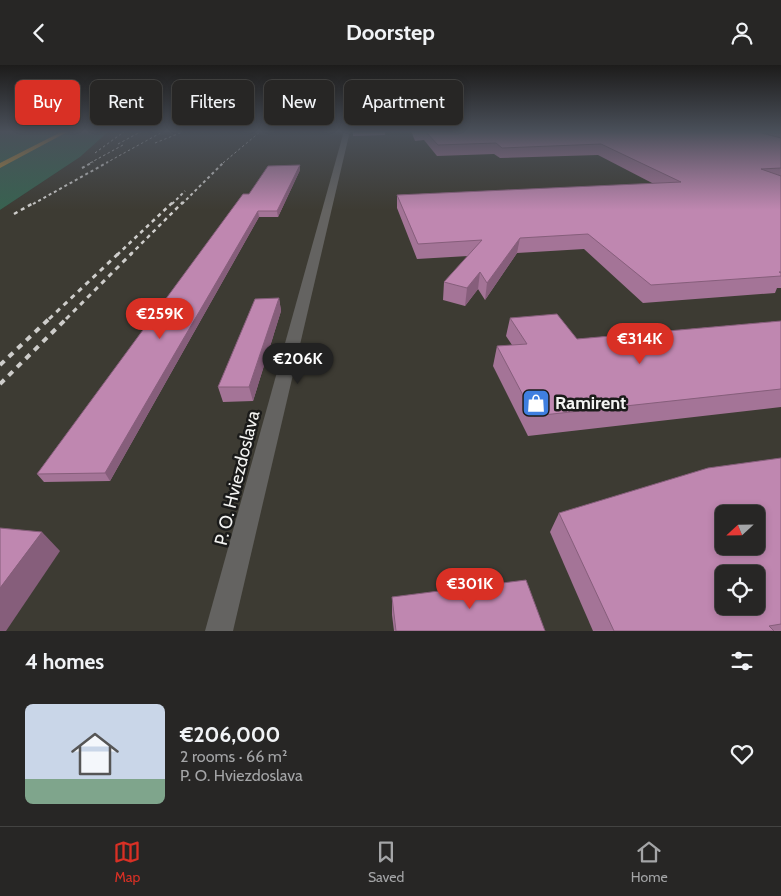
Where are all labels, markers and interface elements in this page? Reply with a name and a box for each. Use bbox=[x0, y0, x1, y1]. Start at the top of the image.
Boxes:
icon: back bbox=[25, 19, 53, 47]
text: Doorstep bbox=[346, 19, 435, 46]
icon: person bbox=[728, 19, 756, 47]
chip: Buy bbox=[15, 80, 80, 125]
chip: Rent bbox=[90, 80, 162, 125]
chip: Filters bbox=[172, 80, 254, 125]
chip: New bbox=[264, 80, 334, 125]
chip: Apartment bbox=[344, 80, 463, 125]
pin: €259K bbox=[125, 297, 195, 340]
text: €259K bbox=[137, 304, 183, 323]
pin: €314K bbox=[605, 323, 675, 365]
text: €314K bbox=[618, 329, 662, 348]
pin: €206K bbox=[263, 343, 333, 385]
text: €206K bbox=[273, 349, 323, 368]
shop icon: Ramirent bbox=[521, 388, 551, 418]
place label: Ramirent bbox=[555, 392, 626, 414]
street label: P. O. Hviezdoslava bbox=[210, 408, 264, 548]
north arrow bbox=[715, 505, 765, 555]
map controls bbox=[715, 505, 765, 615]
button: locate bbox=[715, 565, 765, 615]
pin: €301K bbox=[435, 567, 505, 610]
text: €301K bbox=[447, 574, 493, 593]
icon: filters bbox=[728, 647, 756, 675]
text: 4 homes bbox=[25, 649, 104, 674]
text: €206,000 bbox=[180, 722, 280, 747]
icon: home bbox=[65, 724, 125, 784]
icon: heart bbox=[728, 740, 756, 768]
text: 2 rooms · 66 m² bbox=[180, 747, 287, 766]
text: P. O. Hviezdoslava bbox=[180, 766, 303, 785]
tab: Map bbox=[113, 838, 141, 886]
tab: Saved bbox=[368, 838, 404, 886]
tab: Home bbox=[631, 838, 668, 886]

